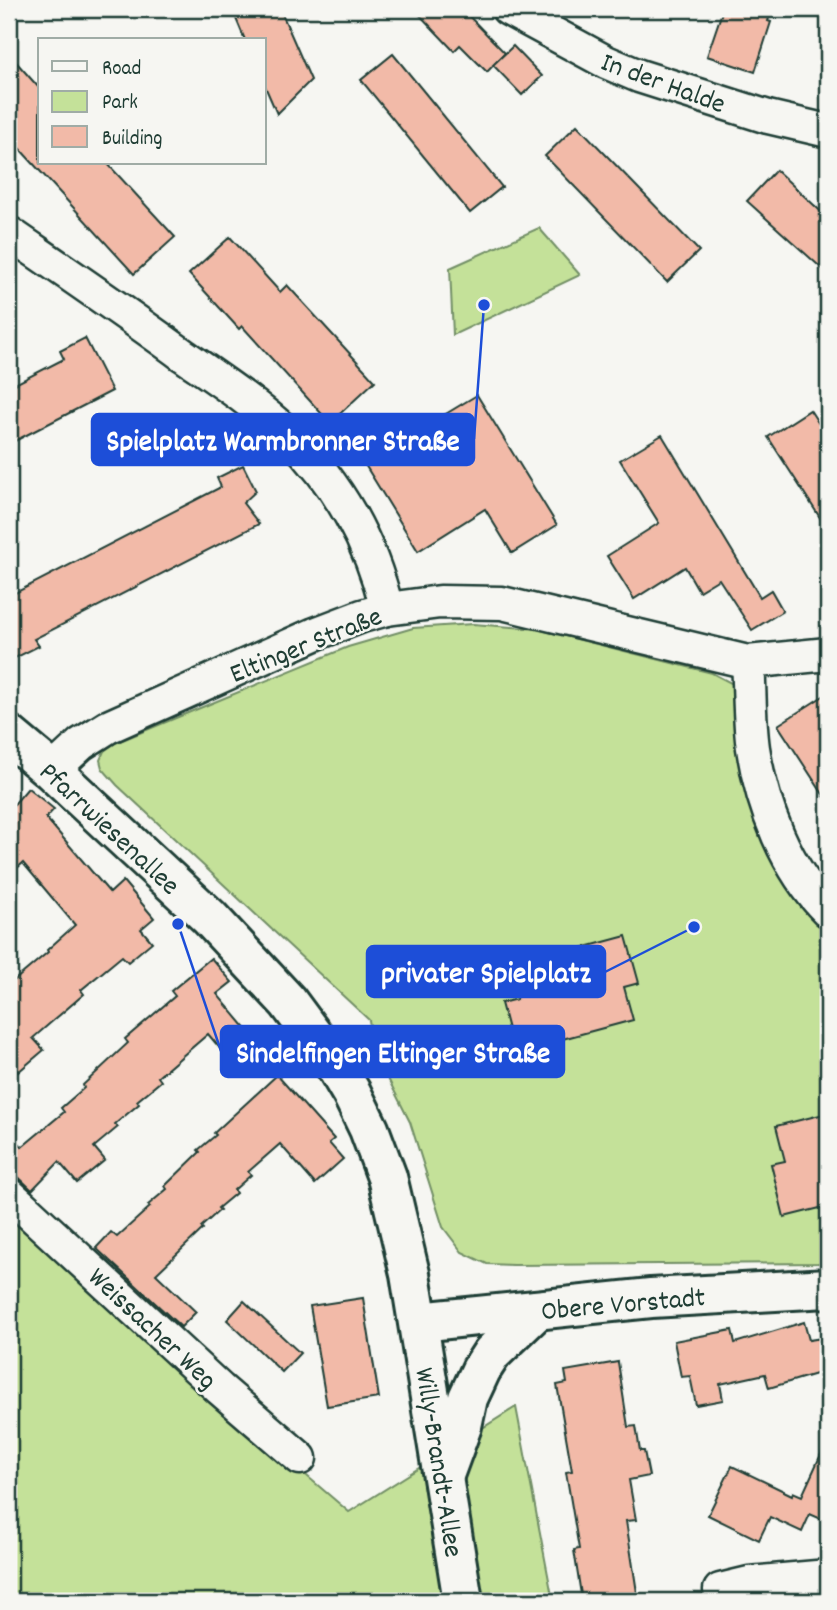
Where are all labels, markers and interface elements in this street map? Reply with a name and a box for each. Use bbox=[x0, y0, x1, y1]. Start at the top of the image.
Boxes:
legend bbox=[38, 38, 266, 164]
street label: In der Halde bbox=[594, 45, 730, 127]
text: Road bbox=[102, 55, 141, 85]
text: Park bbox=[102, 89, 138, 119]
text: Building bbox=[102, 125, 162, 155]
callout: Spielplatz Warmbronner Straße bbox=[92, 414, 474, 465]
text: Spielplatz Warmbronner Straße bbox=[106, 423, 460, 466]
street label: Eltinger Straße bbox=[225, 599, 389, 696]
street label: Pfarrwiesenallee bbox=[28, 755, 187, 907]
callout: privater Spielplatz bbox=[367, 946, 605, 997]
text: privater Spielplatz bbox=[381, 955, 591, 998]
callout: Sindelfingen Eltinger Straße bbox=[221, 1026, 564, 1077]
text: Sindelfingen Eltinger Straße bbox=[236, 1035, 550, 1078]
street label: Weissacher Weg bbox=[77, 1260, 224, 1401]
street label: Obere Vorstadt bbox=[540, 1280, 707, 1334]
street label: Willy-Brandt-Allee bbox=[401, 1365, 471, 1560]

